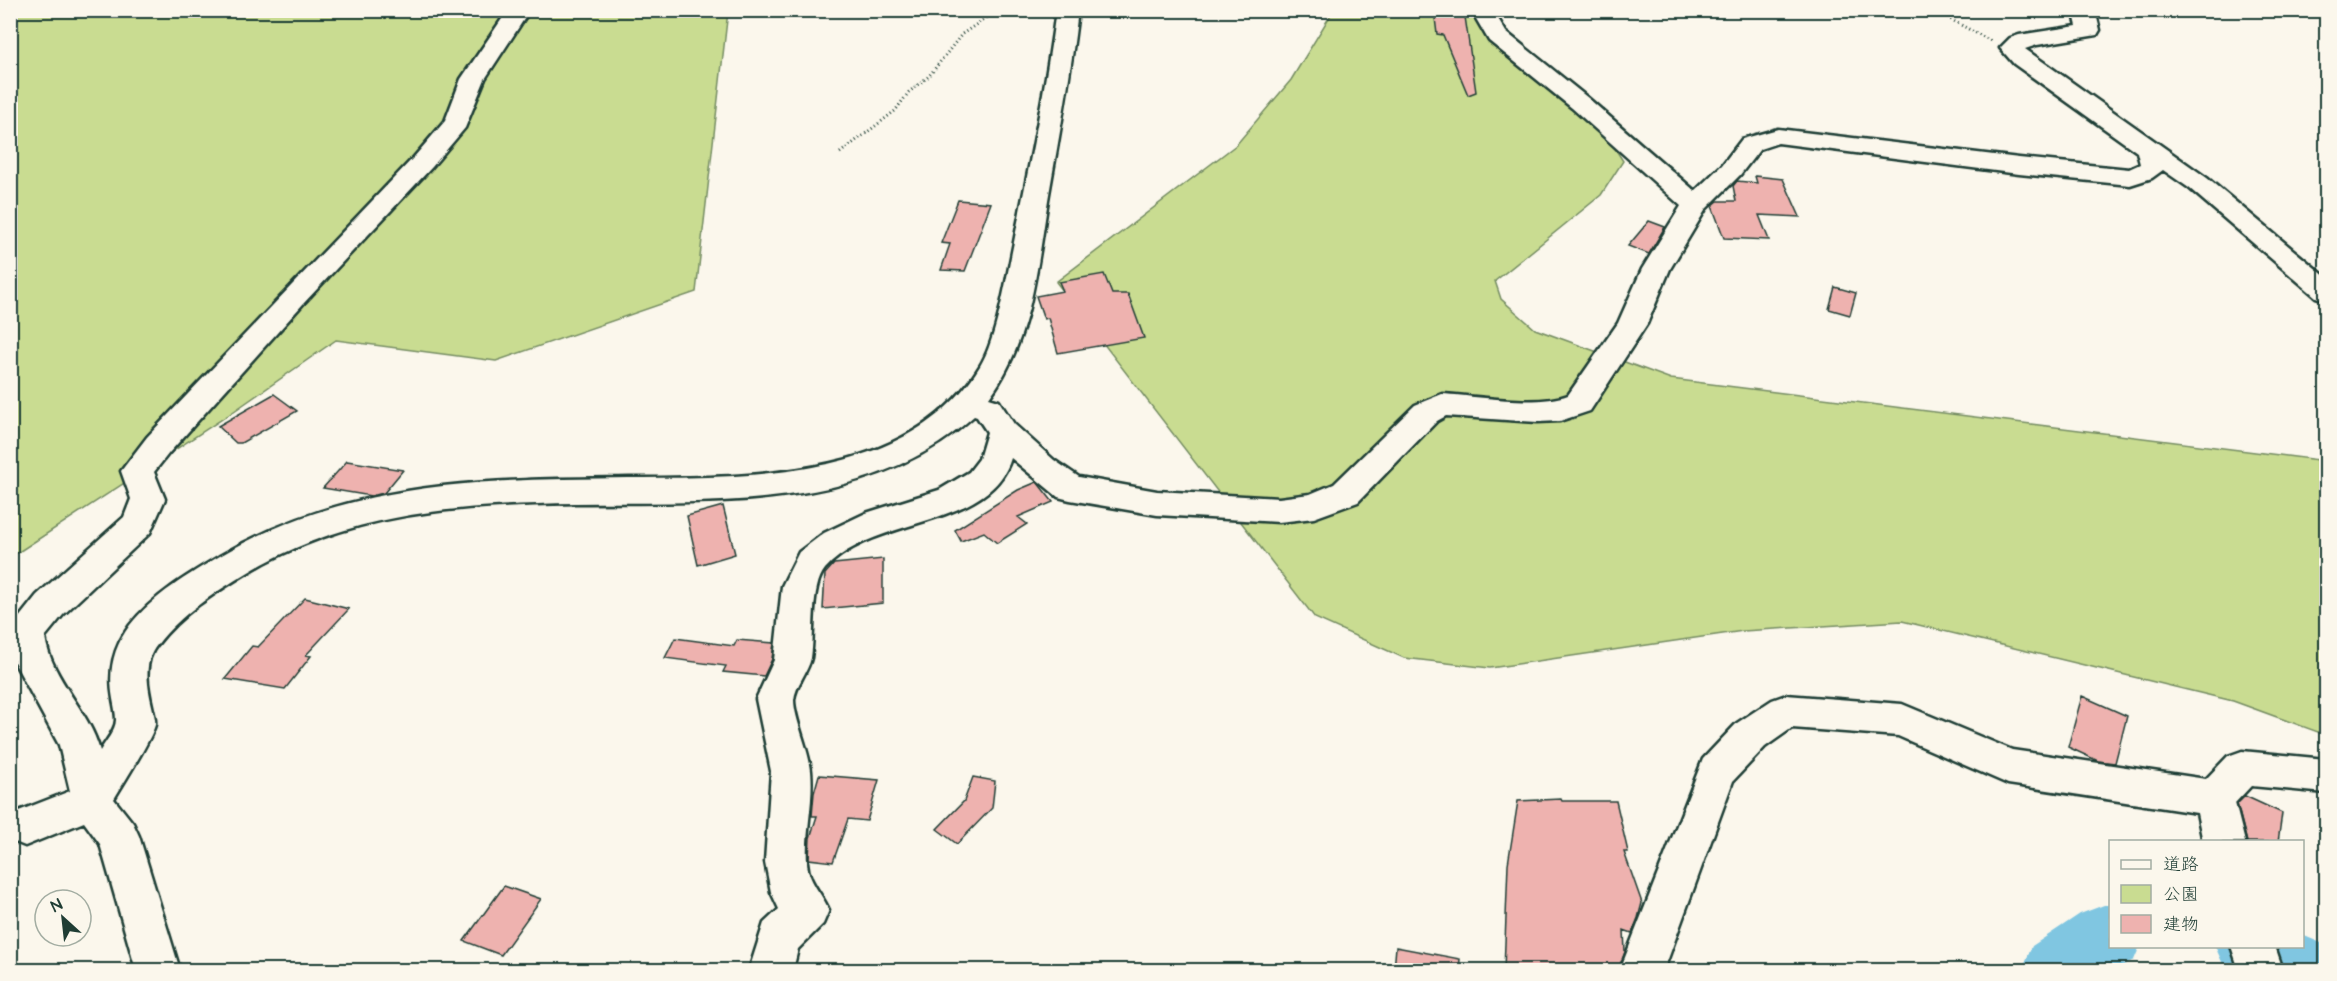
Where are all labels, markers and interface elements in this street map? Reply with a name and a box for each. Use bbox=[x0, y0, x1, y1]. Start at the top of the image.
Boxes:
legend bbox=[2109, 840, 2304, 948]
text: 道路 bbox=[2163, 852, 2199, 877]
text: 公園 bbox=[2163, 882, 2199, 907]
north arrow bbox=[33, 888, 93, 948]
text: N bbox=[47, 893, 66, 918]
text: 建物 bbox=[2163, 912, 2199, 937]

